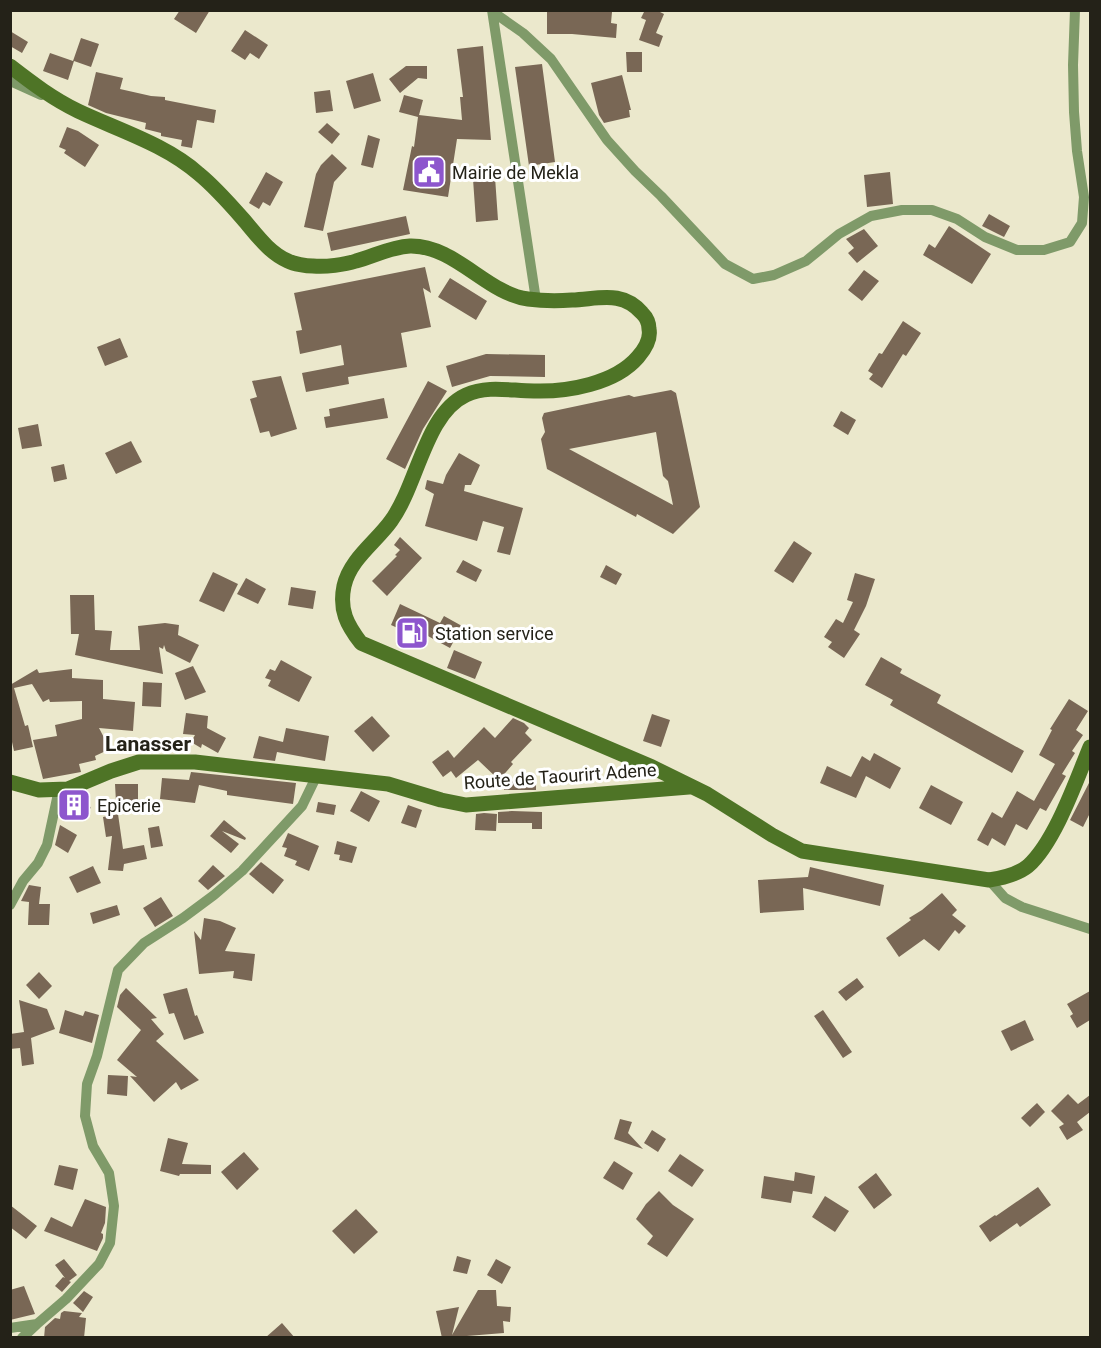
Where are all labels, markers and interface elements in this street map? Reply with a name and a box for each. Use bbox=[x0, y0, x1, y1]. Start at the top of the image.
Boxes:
public building icon: Mairie de Mekla bbox=[411, 154, 447, 190]
place label: Mairie de Mekla bbox=[452, 162, 579, 183]
fuel station icon: Station service bbox=[394, 615, 430, 651]
place label: Station service bbox=[435, 623, 553, 644]
district label: Lanasser bbox=[105, 732, 191, 756]
street label: Route de Taourirt Adene bbox=[463, 759, 657, 793]
building icon: Epicerie bbox=[56, 787, 92, 823]
place label: Epicerie bbox=[97, 795, 161, 816]

